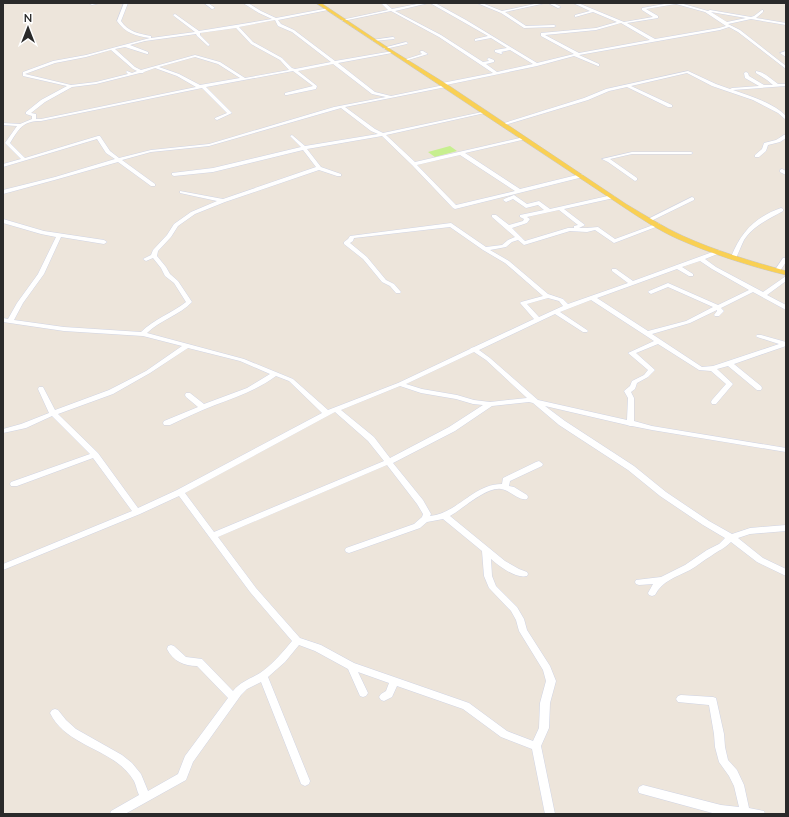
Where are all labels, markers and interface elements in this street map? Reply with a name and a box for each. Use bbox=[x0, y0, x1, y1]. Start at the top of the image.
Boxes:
north arrow bbox=[8, 8, 48, 48]
text: N bbox=[24, 11, 32, 24]

